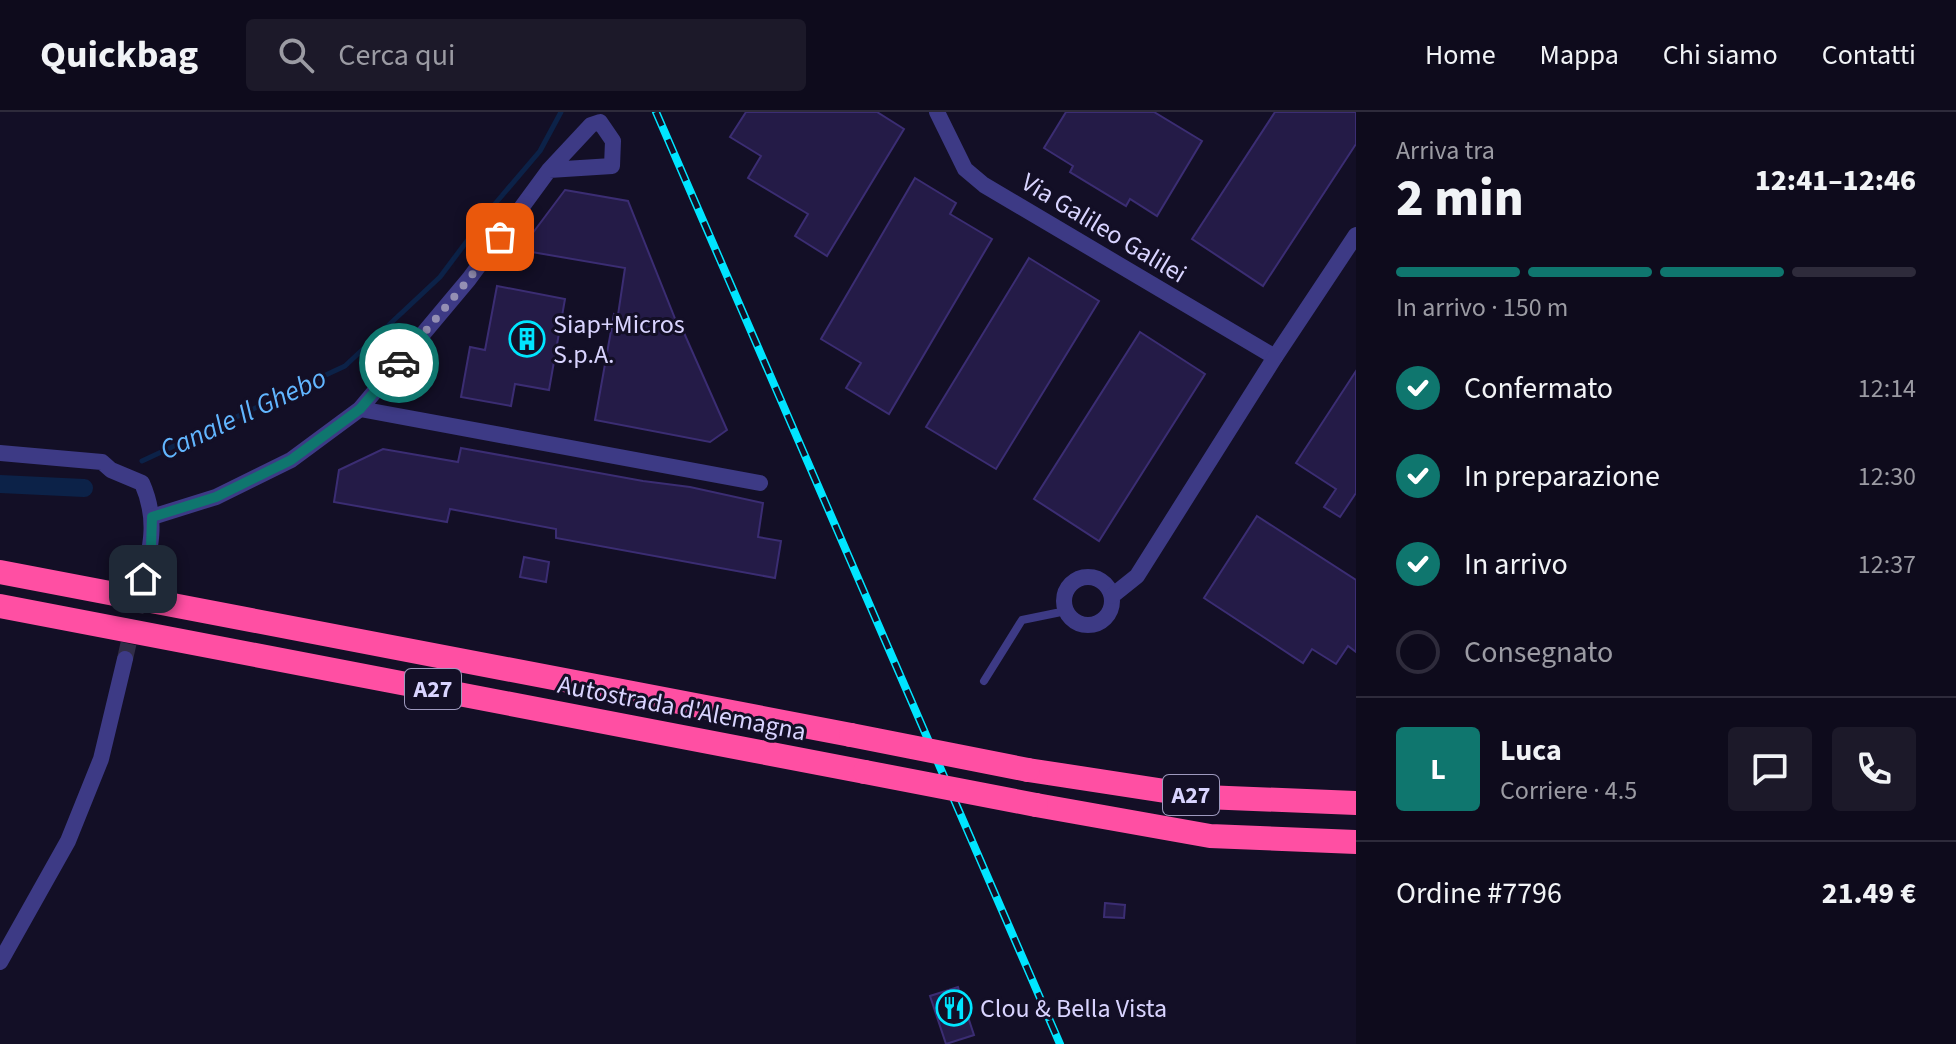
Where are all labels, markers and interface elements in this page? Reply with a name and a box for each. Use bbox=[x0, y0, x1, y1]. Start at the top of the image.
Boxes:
search box bbox=[246, 19, 806, 91]
text: Quickbag bbox=[40, 28, 198, 82]
icon: search bbox=[274, 33, 318, 77]
text: Cerca qui bbox=[338, 34, 455, 77]
text: Home bbox=[1425, 35, 1496, 75]
text: Mappa bbox=[1540, 35, 1619, 75]
text: Chi siamo bbox=[1663, 35, 1778, 75]
text: Contatti bbox=[1822, 35, 1916, 75]
text: Arriva tra bbox=[1396, 132, 1495, 169]
text: 12:41–12:46 bbox=[1755, 159, 1916, 202]
text: 2 min bbox=[1396, 162, 1524, 236]
street label: Via Galileo Galilei bbox=[1014, 164, 1194, 292]
pin bbox=[466, 203, 534, 271]
icon: bag bbox=[478, 215, 522, 259]
text: In arrivo · 150 m bbox=[1396, 289, 1568, 326]
place label: Siap+Micros S.p.A. bbox=[553, 306, 685, 373]
building icon: Siap+Micros S.p.A. bbox=[508, 320, 546, 358]
courier bbox=[359, 323, 439, 403]
icon: car bbox=[377, 341, 421, 385]
water label: Canale Il Ghebo bbox=[153, 358, 333, 470]
icon: check bbox=[1396, 366, 1440, 410]
text: Confermato bbox=[1464, 367, 1613, 410]
text: 12:14 bbox=[1858, 370, 1916, 407]
icon: check bbox=[1396, 454, 1440, 498]
text: In preparazione bbox=[1464, 455, 1660, 498]
text: 12:30 bbox=[1858, 458, 1916, 495]
icon: check bbox=[1396, 542, 1440, 586]
text: In arrivo bbox=[1464, 543, 1568, 586]
pin bbox=[109, 545, 177, 613]
text: 12:37 bbox=[1858, 546, 1916, 583]
icon: home bbox=[121, 557, 165, 601]
text: Consegnato bbox=[1464, 631, 1613, 674]
street label: Autostrada d'Alemagna bbox=[555, 666, 809, 750]
road number: A27 bbox=[405, 669, 461, 709]
button: chat bbox=[1728, 727, 1812, 811]
button: phone bbox=[1832, 727, 1916, 811]
text: Luca bbox=[1500, 729, 1562, 772]
text: L bbox=[1430, 748, 1446, 791]
text: Corriere · 4.5 bbox=[1500, 772, 1637, 809]
road number: A27 bbox=[1163, 775, 1219, 815]
text: Ordine #7796 bbox=[1396, 872, 1562, 915]
text: 21.49 € bbox=[1822, 872, 1916, 915]
restaurant icon: Clou & Bella Vista bbox=[935, 989, 973, 1027]
place label: Clou & Bella Vista bbox=[980, 990, 1167, 1027]

